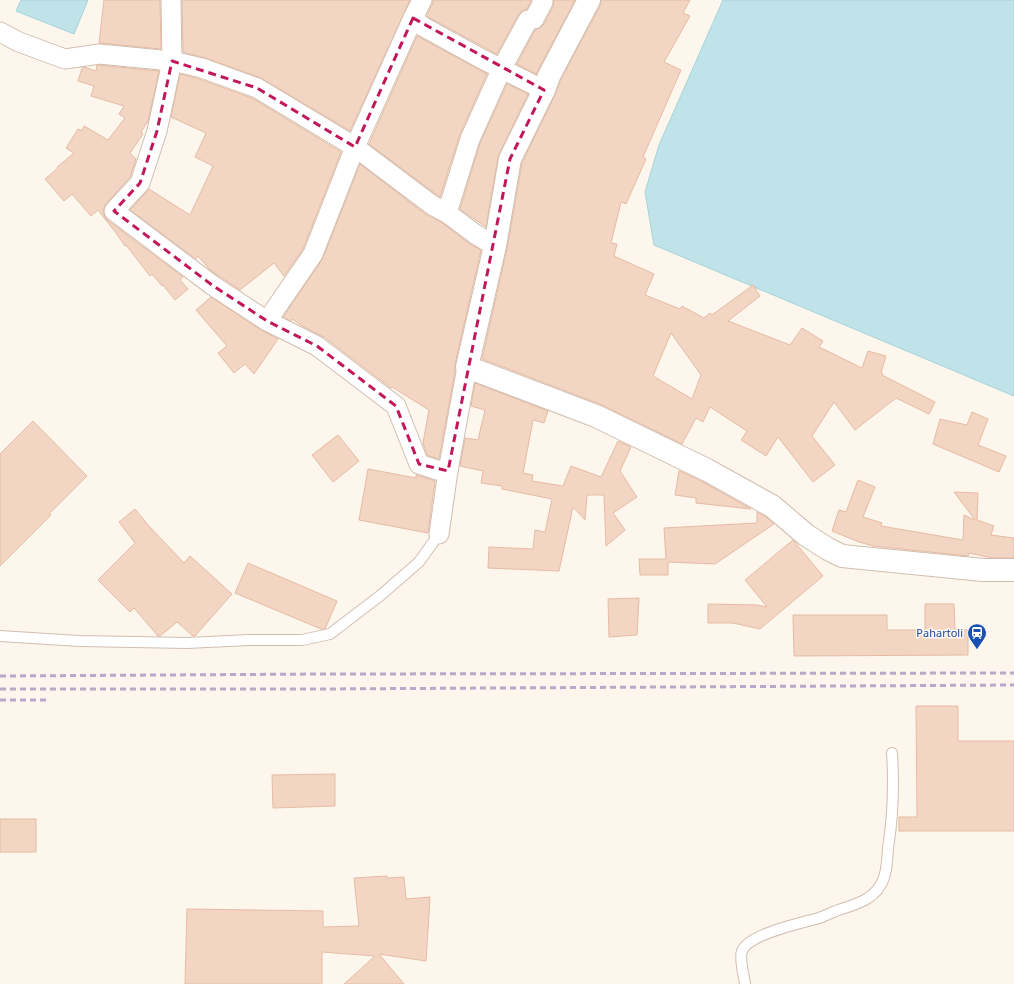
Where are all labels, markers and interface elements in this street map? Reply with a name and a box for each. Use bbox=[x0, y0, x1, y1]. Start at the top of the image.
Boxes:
station icon: Pahartoli bbox=[966, 622, 988, 650]
place label: Pahartoli bbox=[916, 625, 963, 640]

